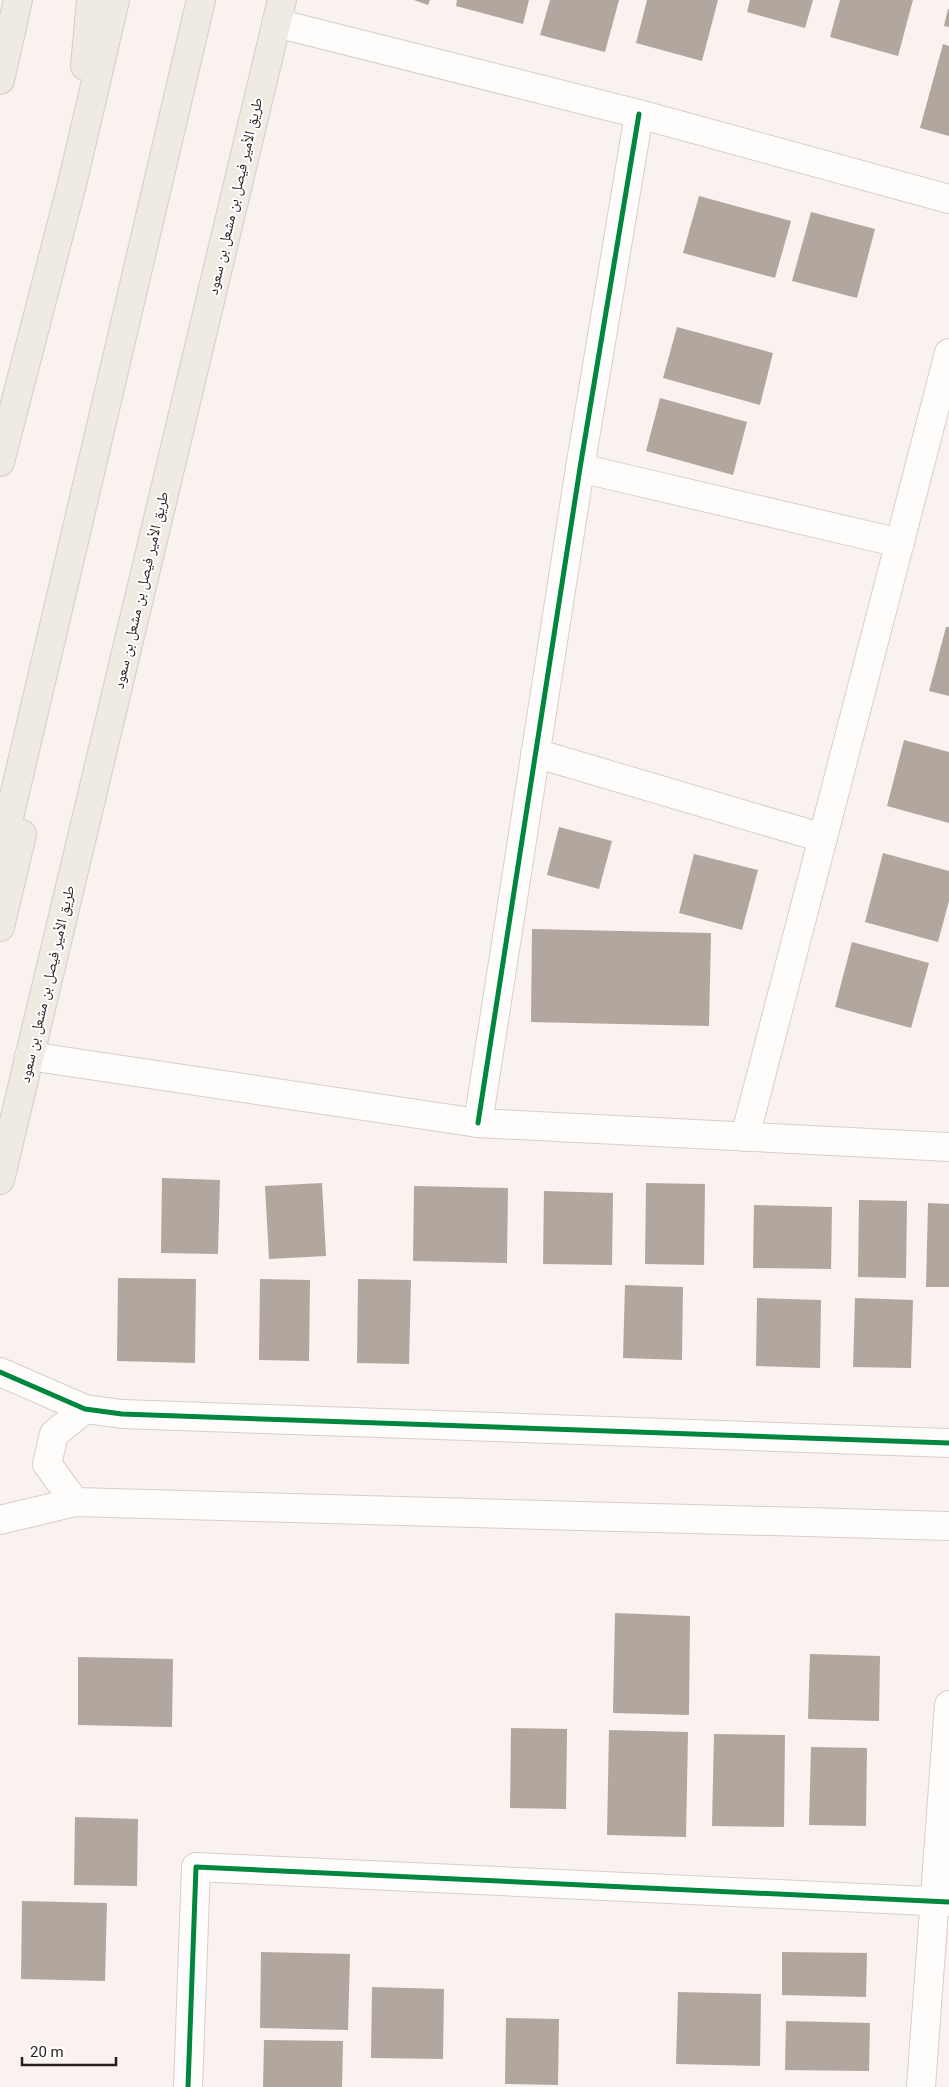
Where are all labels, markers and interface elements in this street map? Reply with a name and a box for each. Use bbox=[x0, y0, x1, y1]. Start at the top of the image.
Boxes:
street label: طريق الأمير فيصل بن مشعل بن سعود bbox=[204, 96, 267, 297]
street label: طريق الأمير فيصل بن مشعل بن سعود bbox=[110, 490, 173, 691]
street label: طريق الأمير فيصل بن مشعل بن سعود bbox=[16, 884, 79, 1085]
scale bar bbox=[22, 2034, 116, 2066]
text: 20 m bbox=[30, 2043, 64, 2061]

